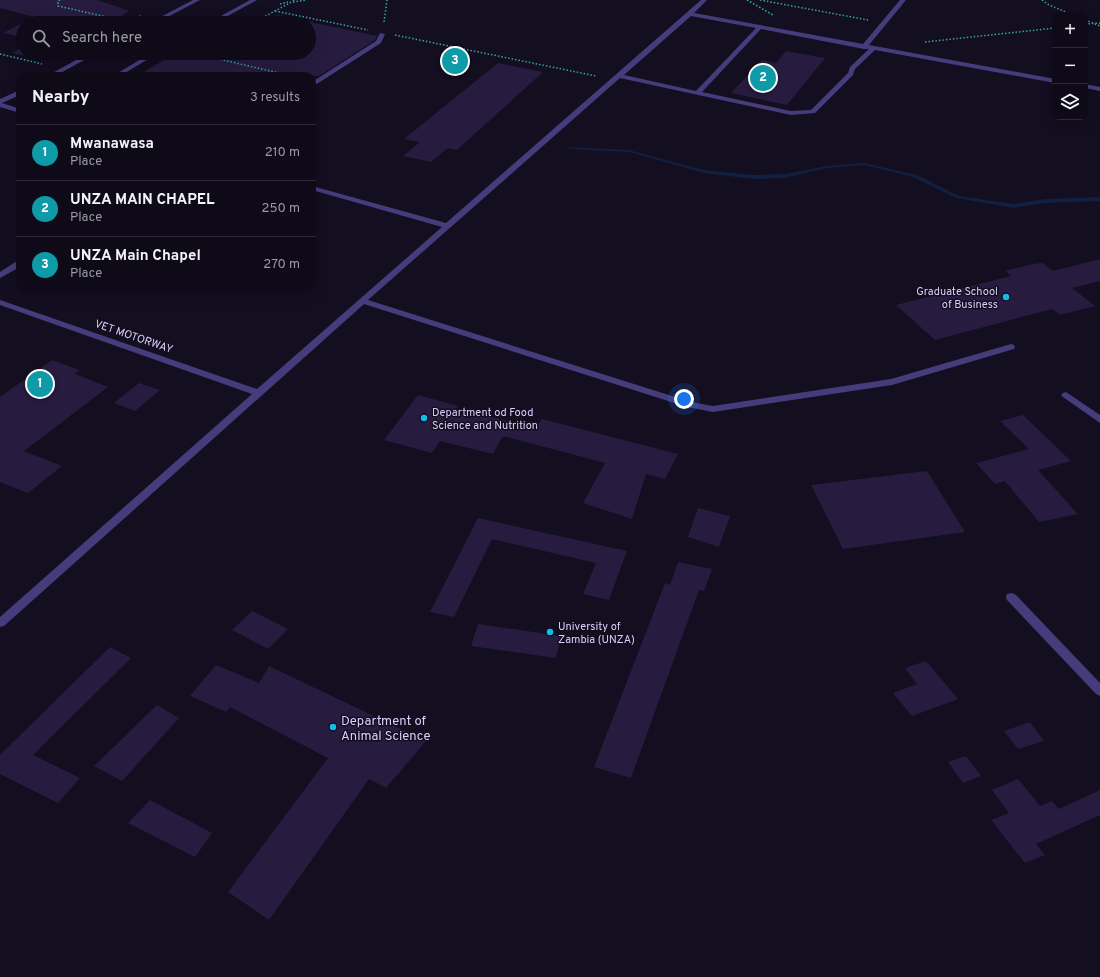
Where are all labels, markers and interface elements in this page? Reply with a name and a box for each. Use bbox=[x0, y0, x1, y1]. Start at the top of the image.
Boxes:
map controls bbox=[1052, 12, 1088, 120]
button: + bbox=[1052, 12, 1088, 48]
search box bbox=[16, 16, 316, 60]
icon: search bbox=[30, 27, 52, 49]
text: Search here bbox=[62, 29, 142, 48]
pin: 3 bbox=[442, 46, 468, 76]
button: − bbox=[1052, 48, 1088, 84]
pin: 2 bbox=[750, 63, 776, 93]
button: layers bbox=[1052, 84, 1088, 120]
text: Nearby bbox=[32, 87, 89, 109]
text: 3 results bbox=[250, 90, 300, 106]
text: Mwanawasa bbox=[70, 135, 154, 154]
text: 1 bbox=[42, 145, 48, 161]
text: 210 m bbox=[265, 145, 300, 161]
text: Place bbox=[70, 154, 102, 170]
text: UNZA MAIN CHAPEL bbox=[70, 191, 215, 210]
text: 2 bbox=[41, 201, 49, 217]
text: 250 m bbox=[262, 201, 300, 217]
text: Place bbox=[70, 210, 102, 226]
text: UNZA Main Chapel bbox=[70, 247, 201, 266]
text: 3 bbox=[41, 257, 49, 273]
text: 270 m bbox=[263, 257, 300, 273]
text: Place bbox=[70, 266, 102, 282]
place label: Graduate School of Business bbox=[916, 285, 998, 312]
marker: Graduate School of Business bbox=[1001, 292, 1011, 302]
street label: VET MOTORWAY bbox=[93, 317, 175, 357]
pin: 1 bbox=[27, 369, 53, 399]
your location bbox=[674, 389, 694, 409]
place label: Department od Food Science and Nutrition bbox=[432, 406, 538, 433]
marker: Department od Food Science and Nutrition bbox=[419, 413, 429, 423]
place label: University of Zambia (UNZA) bbox=[558, 620, 635, 647]
marker: University of Zambia (UNZA) bbox=[545, 627, 555, 637]
place label: Department of Animal Science bbox=[341, 714, 430, 745]
marker: Department of Animal Science bbox=[328, 722, 338, 732]

